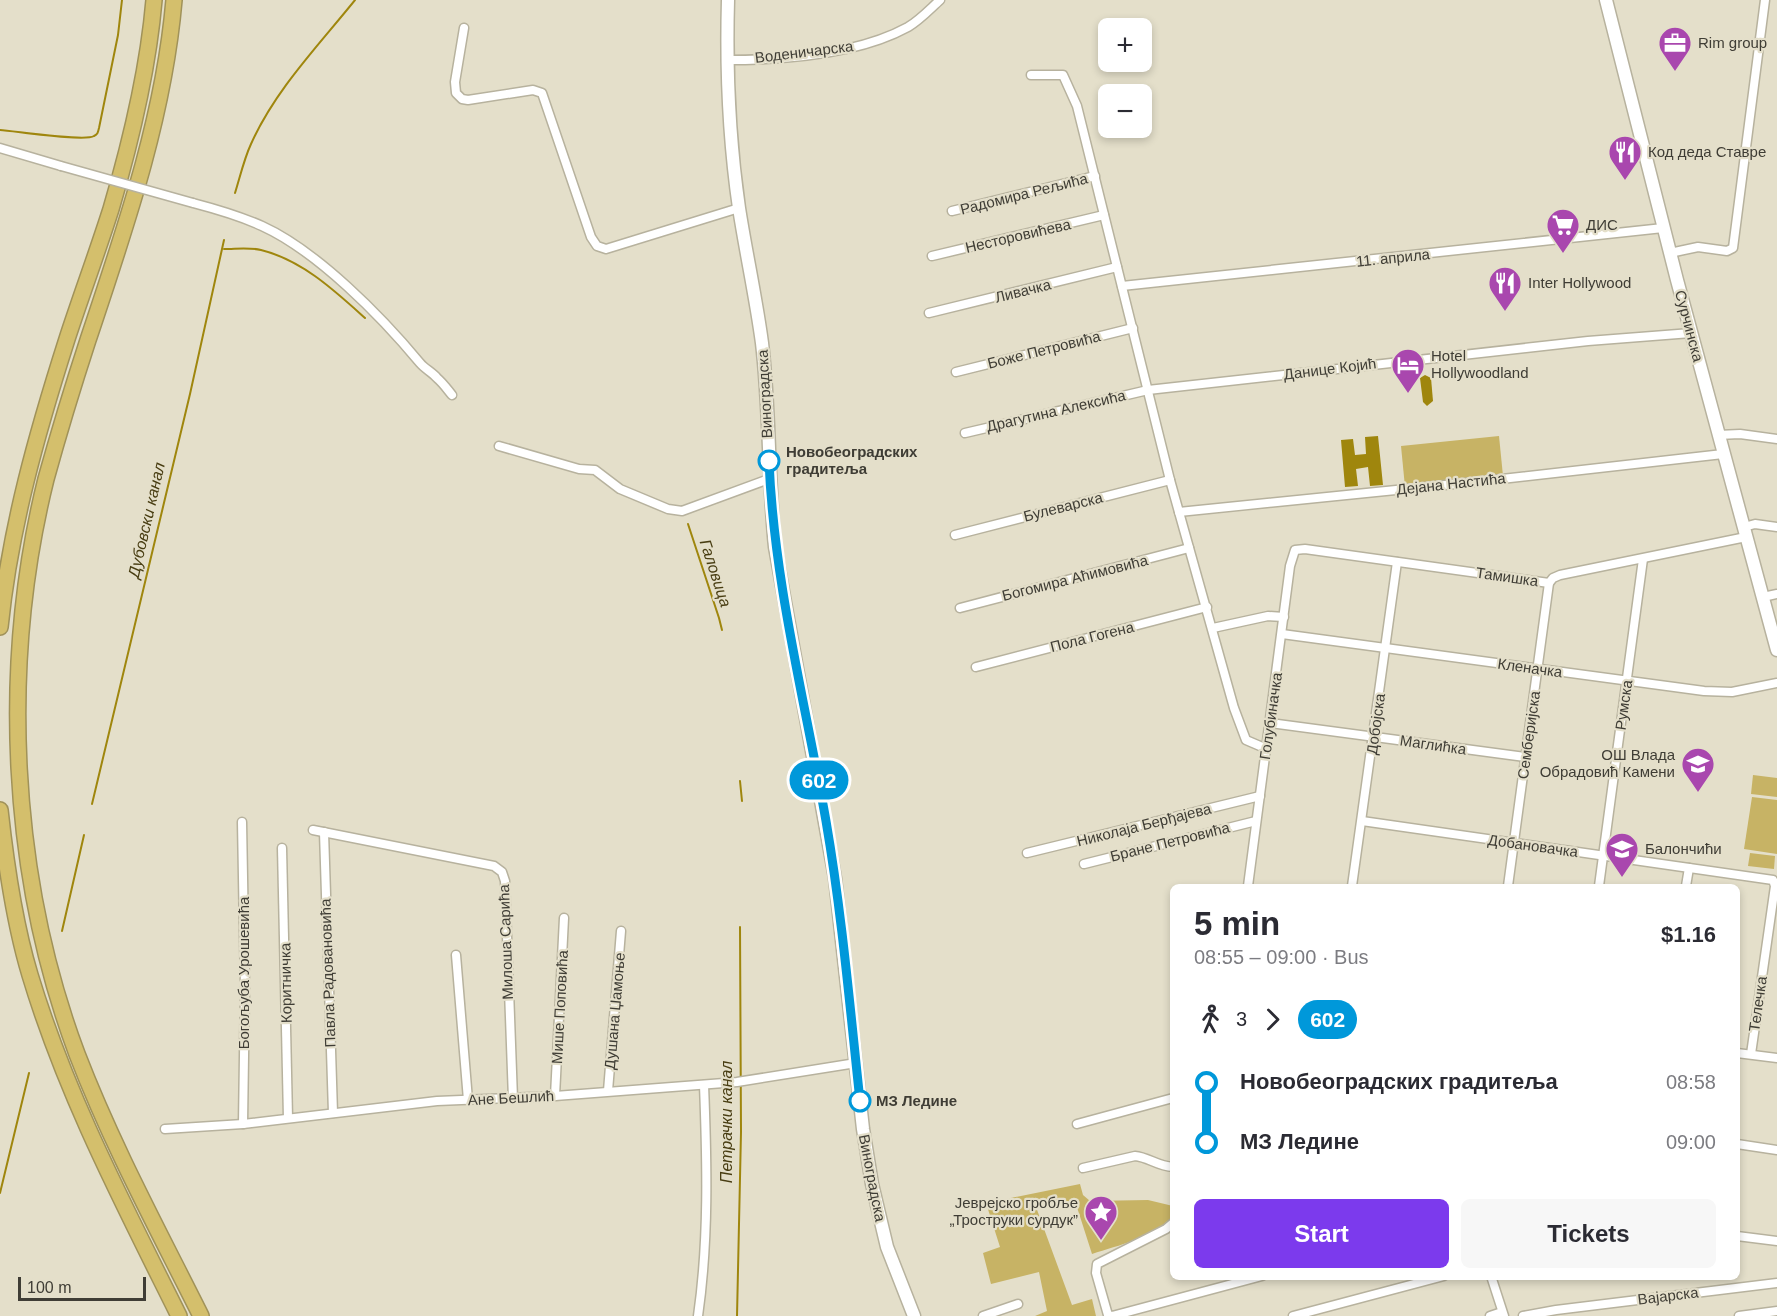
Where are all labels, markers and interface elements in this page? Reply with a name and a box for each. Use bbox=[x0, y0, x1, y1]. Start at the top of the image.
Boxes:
map controls bbox=[1098, 18, 1152, 138]
button: + bbox=[1098, 18, 1152, 72]
office icon: Rim group bbox=[1657, 25, 1693, 72]
place label: Rim group bbox=[1698, 34, 1767, 51]
street label: Воденичарска bbox=[754, 37, 855, 66]
button: − bbox=[1098, 84, 1152, 138]
restaurant icon: Код деда Ставре bbox=[1607, 134, 1643, 181]
place label: Код деда Ставре bbox=[1648, 143, 1766, 160]
street label: Радомира Рељића bbox=[958, 169, 1090, 218]
supermarket icon: ДИС bbox=[1545, 207, 1581, 254]
street label: Несторовићева bbox=[964, 215, 1073, 256]
place label: ДИС bbox=[1586, 216, 1618, 233]
street label: 11. априла bbox=[1355, 245, 1431, 270]
restaurant icon: Inter Hollywood bbox=[1487, 265, 1523, 312]
place label: Inter Hollywood bbox=[1528, 274, 1631, 291]
street label: Ливачка bbox=[993, 275, 1053, 306]
street label: Сурчинска bbox=[1672, 288, 1707, 364]
street label: Боже Петровића bbox=[986, 327, 1103, 372]
hotel icon: Hotel Hollywoodland bbox=[1390, 347, 1426, 394]
place label: Hotel Hollywoodland bbox=[1431, 347, 1529, 381]
street label: Виноградска bbox=[754, 349, 775, 439]
street label: Данице Којић bbox=[1283, 354, 1377, 383]
street label: Драгутина Алексића bbox=[985, 386, 1128, 435]
place label: Новобеоградских градитеља bbox=[786, 443, 918, 477]
marker: Новобеоградских градитеља bbox=[758, 450, 780, 472]
water label: Дубовски канал bbox=[125, 461, 168, 581]
street label: Дејана Настића bbox=[1396, 469, 1507, 498]
street label: Булеварска bbox=[1022, 488, 1105, 525]
water label: Галовица bbox=[697, 537, 734, 609]
street label: Богомира Аћимовића bbox=[1000, 551, 1150, 604]
street label: Тамишка bbox=[1475, 564, 1540, 589]
street label: Пола Гогена bbox=[1048, 618, 1136, 655]
street label: Кленачка bbox=[1497, 655, 1564, 681]
street label: Голубиначка bbox=[1256, 671, 1285, 761]
street label: Румска bbox=[1612, 678, 1636, 731]
street label: Семберијска bbox=[1514, 689, 1543, 780]
street label: Добојска bbox=[1363, 692, 1388, 756]
street label: Маглићка bbox=[1399, 731, 1468, 758]
place label: ОШ Влада Обрадовић Камени bbox=[1540, 746, 1676, 780]
school or university icon: ОШ Влада Обрадовић Камени bbox=[1680, 746, 1716, 793]
line badge: 602 bbox=[784, 760, 854, 800]
text: 602 bbox=[801, 769, 837, 792]
street label: Николаја Берђајева bbox=[1075, 799, 1213, 849]
street label: Бране Петровића bbox=[1108, 818, 1232, 865]
street label: Добановачка bbox=[1487, 831, 1580, 860]
school or university icon: Балончићи bbox=[1604, 831, 1640, 878]
place label: Балончићи bbox=[1645, 840, 1722, 857]
street label: Милоша Сарића bbox=[495, 883, 516, 1000]
street label: Богољуба Урошевића bbox=[235, 896, 252, 1049]
street label: Павла Радовановића bbox=[316, 898, 339, 1048]
text: 5 min bbox=[1194, 905, 1280, 942]
text: $1.16 bbox=[1661, 922, 1716, 947]
street label: Коритничка bbox=[276, 942, 295, 1023]
text: 08:55 – 09:00 · Bus bbox=[1194, 946, 1369, 968]
street label: Мише Поповића bbox=[548, 949, 571, 1064]
street label: Душана Џамоње bbox=[601, 952, 628, 1070]
street label: Телечка bbox=[1745, 974, 1770, 1033]
icon: walk bbox=[1194, 1003, 1227, 1036]
icon: forward bbox=[1256, 1003, 1289, 1036]
text: 3 bbox=[1236, 1008, 1247, 1030]
text: 602 bbox=[1310, 1008, 1345, 1031]
water label: Петрачки канал bbox=[718, 1061, 735, 1183]
text: Новобеоградских градитеља bbox=[1240, 1069, 1558, 1094]
text: 08:58 bbox=[1666, 1071, 1716, 1093]
street label: Ане Бешлић bbox=[467, 1087, 555, 1108]
marker: МЗ Ледине bbox=[849, 1090, 871, 1112]
place label: МЗ Ледине bbox=[876, 1092, 957, 1109]
text: МЗ Ледине bbox=[1240, 1129, 1359, 1154]
text: 09:00 bbox=[1666, 1131, 1716, 1153]
street label: Виноградска bbox=[856, 1133, 889, 1224]
place label: Јеврејско гробље „Троструки сурдук” bbox=[949, 1194, 1078, 1228]
place icon: Јеврејско гробље „Троструки сурдук” bbox=[1083, 1194, 1119, 1241]
button: Start bbox=[1194, 1199, 1449, 1268]
button: Tickets bbox=[1461, 1199, 1716, 1268]
scale bar bbox=[18, 1274, 146, 1302]
text: 100 m bbox=[27, 1279, 71, 1296]
street label: Вајарска bbox=[1637, 1283, 1700, 1308]

